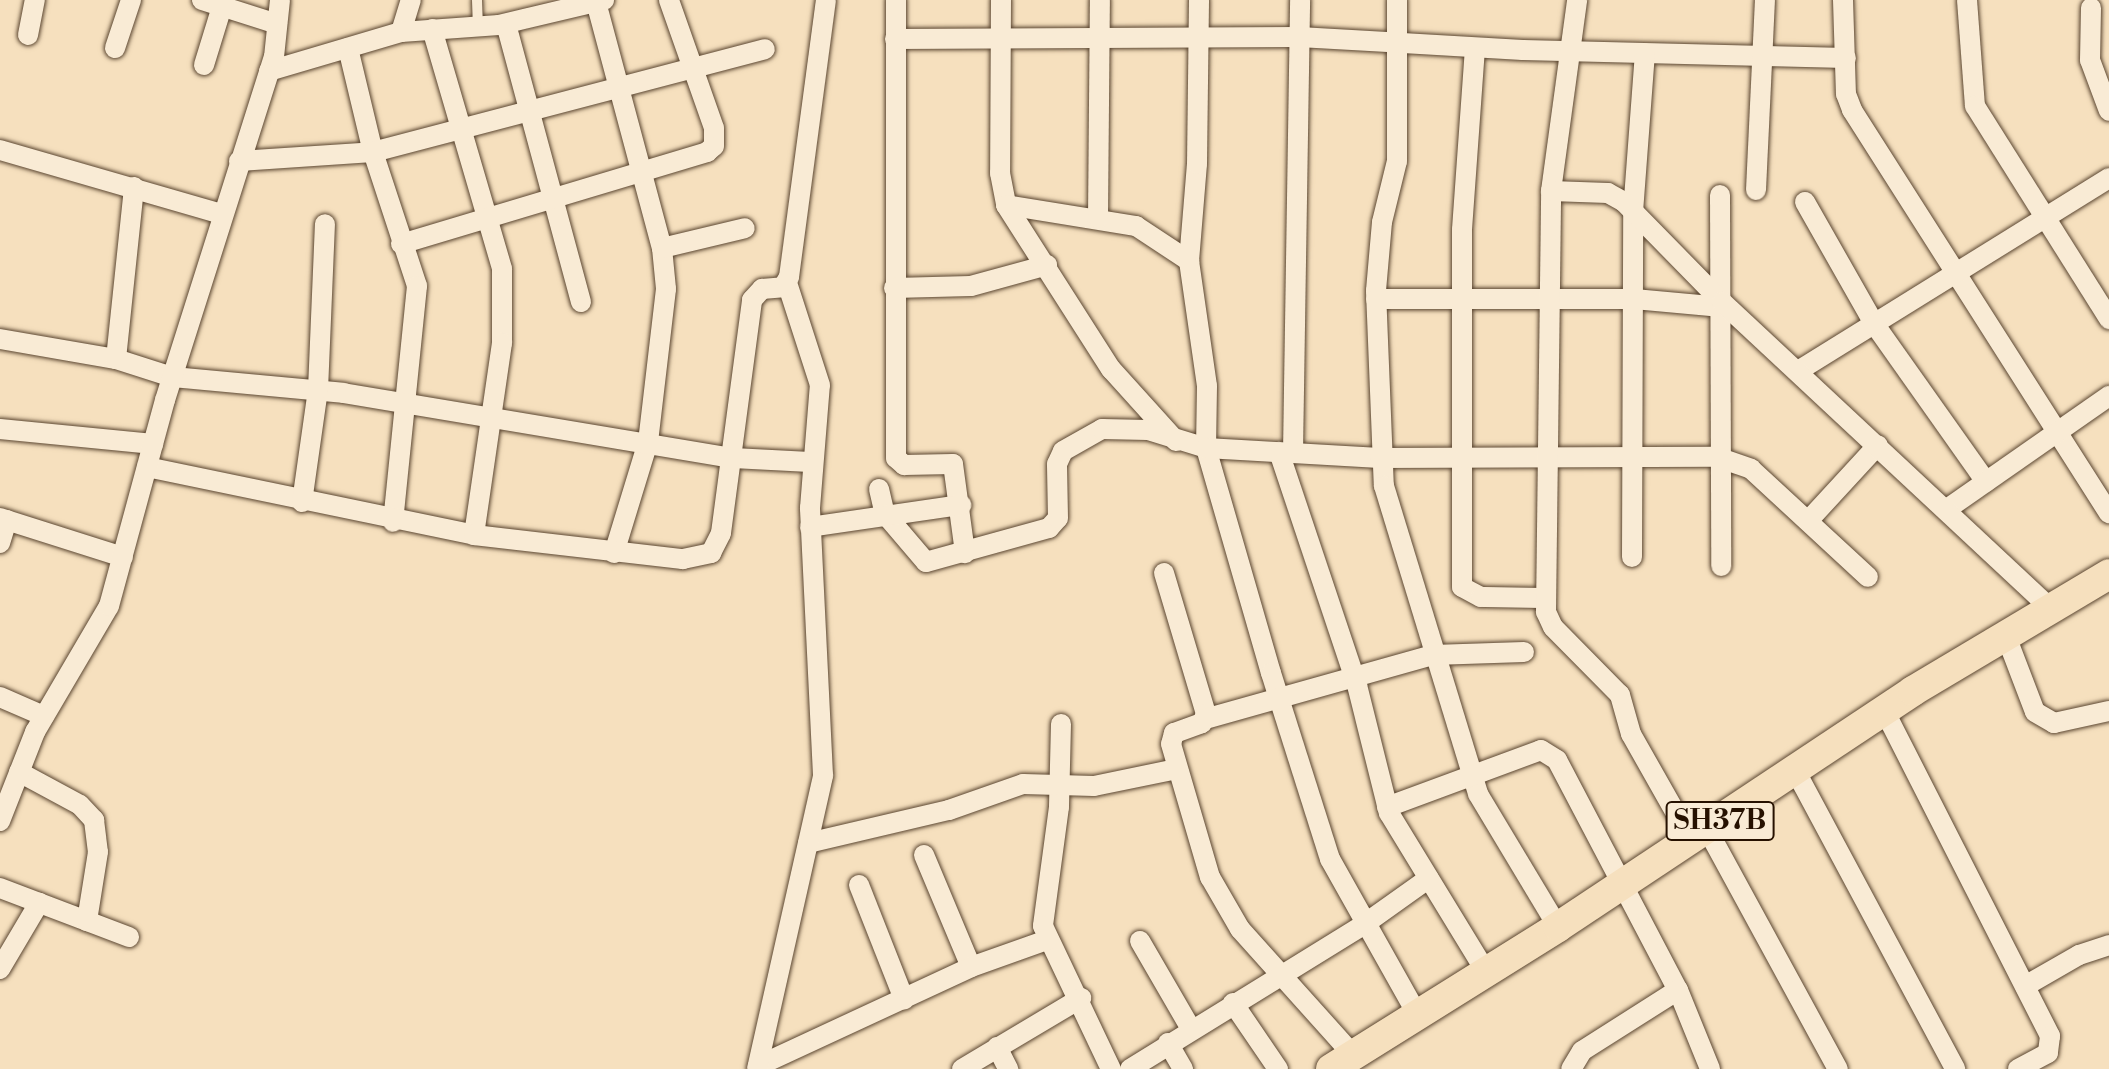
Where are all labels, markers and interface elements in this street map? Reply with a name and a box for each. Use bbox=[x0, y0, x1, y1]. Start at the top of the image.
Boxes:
road number: SH37B bbox=[1664, 797, 1776, 845]

